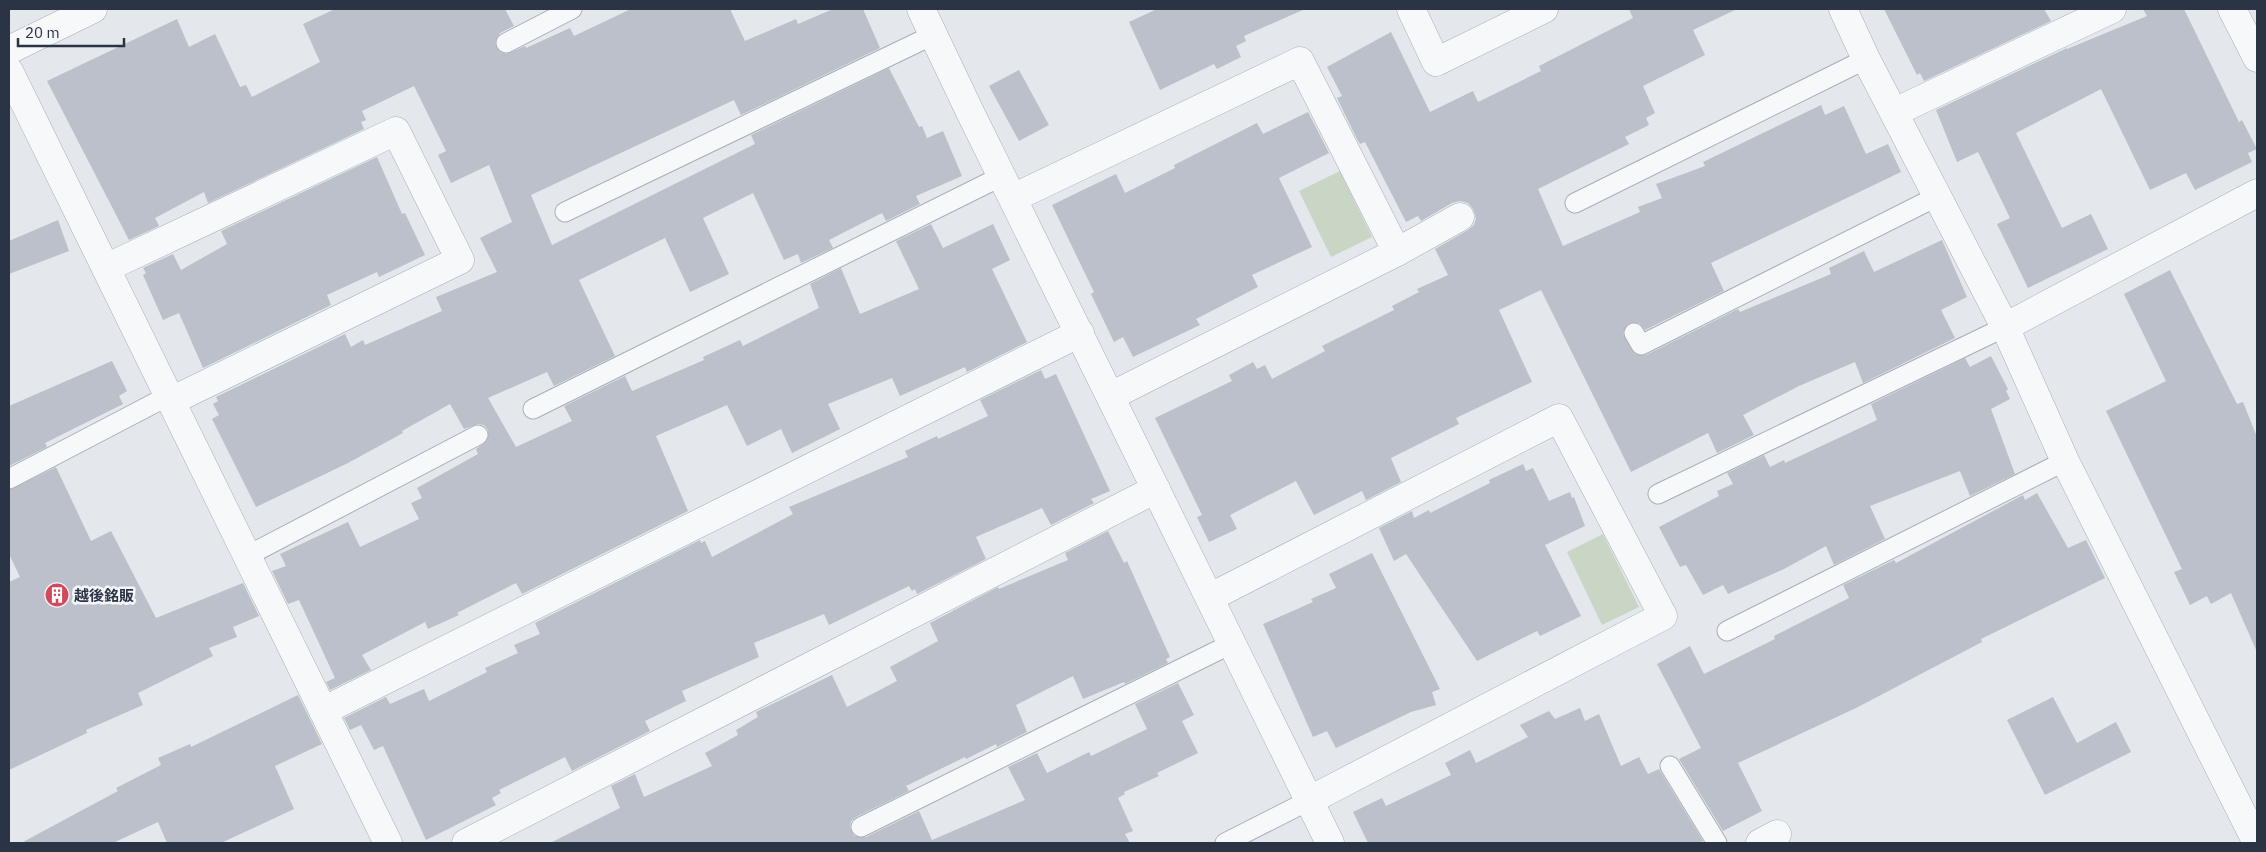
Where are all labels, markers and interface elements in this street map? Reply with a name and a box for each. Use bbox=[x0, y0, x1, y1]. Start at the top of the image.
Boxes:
scale bar bbox=[18, 15, 124, 47]
text: 20 m bbox=[25, 23, 60, 42]
building icon: 越後銘販 bbox=[44, 582, 70, 608]
place label: 越後銘販 bbox=[74, 586, 134, 605]

